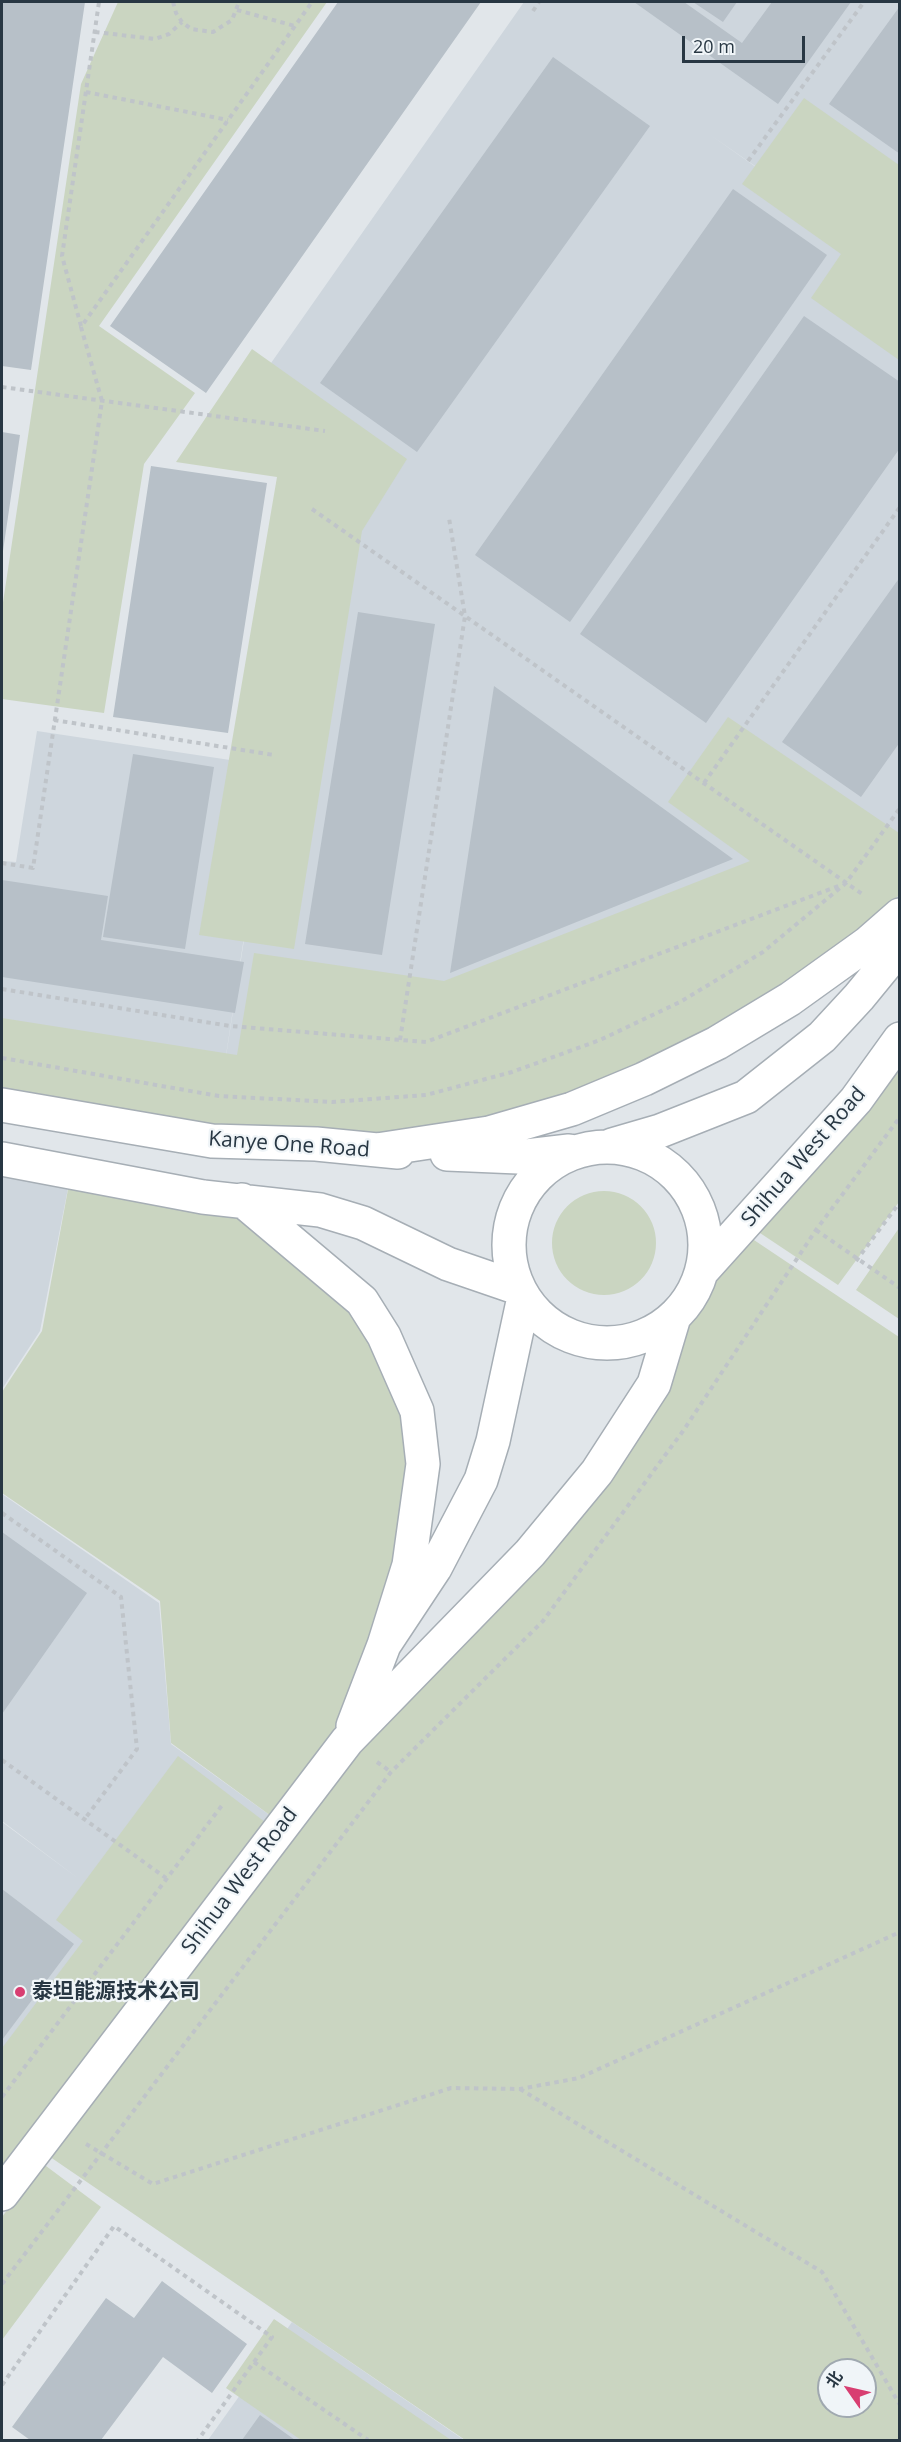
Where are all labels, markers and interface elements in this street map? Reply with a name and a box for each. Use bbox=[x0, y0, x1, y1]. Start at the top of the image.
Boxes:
scale bar bbox=[685, 24, 808, 62]
text: 20 m bbox=[693, 34, 735, 58]
street label: Shihua West Road bbox=[736, 1082, 872, 1232]
street label: Kanye One Road bbox=[207, 1127, 371, 1163]
street label: Shihua West Road bbox=[177, 1803, 303, 1959]
place label: 泰坦能源技术公司 bbox=[32, 1979, 200, 2005]
marker: 泰坦能源技术公司 bbox=[13, 1985, 27, 1999]
north arrow bbox=[817, 2358, 877, 2418]
text: 北 bbox=[820, 2366, 847, 2392]

